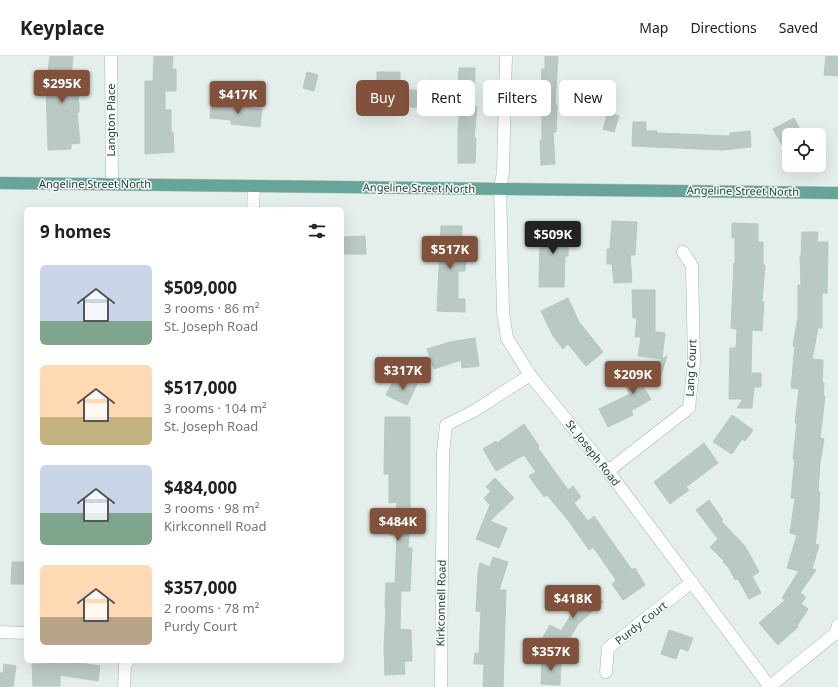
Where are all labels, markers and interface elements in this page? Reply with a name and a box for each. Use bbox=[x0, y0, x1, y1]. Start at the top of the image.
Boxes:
text: Keyplace bbox=[20, 15, 105, 41]
text: Map bbox=[639, 18, 668, 37]
text: Directions bbox=[690, 18, 757, 37]
text: Saved bbox=[779, 18, 818, 37]
pin: $295K bbox=[34, 70, 90, 104]
text: $295K bbox=[43, 74, 81, 92]
chip: Buy bbox=[356, 80, 409, 116]
chip: Rent bbox=[417, 80, 475, 116]
chip: Filters bbox=[483, 80, 551, 116]
chip: New bbox=[559, 80, 616, 116]
pin: $417K bbox=[210, 81, 266, 115]
street label: Langton Place bbox=[103, 84, 118, 156]
text: $417K bbox=[219, 85, 257, 103]
map controls bbox=[782, 128, 826, 172]
button: locate bbox=[782, 128, 826, 172]
street label: Angeline Street North bbox=[39, 176, 151, 191]
street label: Angeline Street North bbox=[363, 179, 475, 196]
street label: Angeline Street North bbox=[687, 182, 799, 199]
text: 9 homes bbox=[40, 220, 111, 243]
icon: filters bbox=[306, 220, 328, 242]
pin: $509K bbox=[525, 221, 581, 255]
text: $509K bbox=[534, 225, 572, 243]
pin: $517K bbox=[422, 236, 478, 270]
text: $517K bbox=[431, 240, 469, 258]
text: $509,000 bbox=[164, 276, 237, 299]
icon: home bbox=[72, 281, 120, 329]
text: 3 rooms · 86 m² bbox=[164, 299, 259, 317]
text: St. Joseph Road bbox=[164, 317, 258, 335]
street label: Lang Court bbox=[682, 339, 699, 397]
pin: $317K bbox=[375, 357, 431, 391]
text: $317K bbox=[384, 361, 422, 379]
pin: $209K bbox=[605, 361, 661, 395]
text: $209K bbox=[614, 365, 652, 383]
text: $517,000 bbox=[164, 376, 237, 399]
icon: home bbox=[72, 381, 120, 429]
text: 3 rooms · 104 m² bbox=[164, 399, 267, 417]
text: St. Joseph Road bbox=[164, 417, 258, 435]
street label: St. Joseph Road bbox=[563, 417, 624, 489]
text: $484,000 bbox=[164, 476, 237, 499]
icon: home bbox=[72, 481, 120, 529]
text: 3 rooms · 98 m² bbox=[164, 499, 259, 517]
pin: $484K bbox=[370, 508, 426, 542]
text: $484K bbox=[379, 512, 417, 530]
text: Kirkconnell Road bbox=[164, 517, 267, 535]
street label: Kirkconnell Road bbox=[432, 559, 449, 647]
text: $357,000 bbox=[164, 576, 237, 599]
icon: home bbox=[72, 581, 120, 629]
pin: $418K bbox=[545, 585, 601, 619]
text: $418K bbox=[554, 589, 592, 607]
street label: Purdy Court bbox=[612, 598, 670, 648]
text: 2 rooms · 78 m² bbox=[164, 599, 259, 617]
text: Purdy Court bbox=[164, 617, 237, 635]
pin: $357K bbox=[523, 638, 579, 672]
text: $357K bbox=[532, 642, 570, 660]

